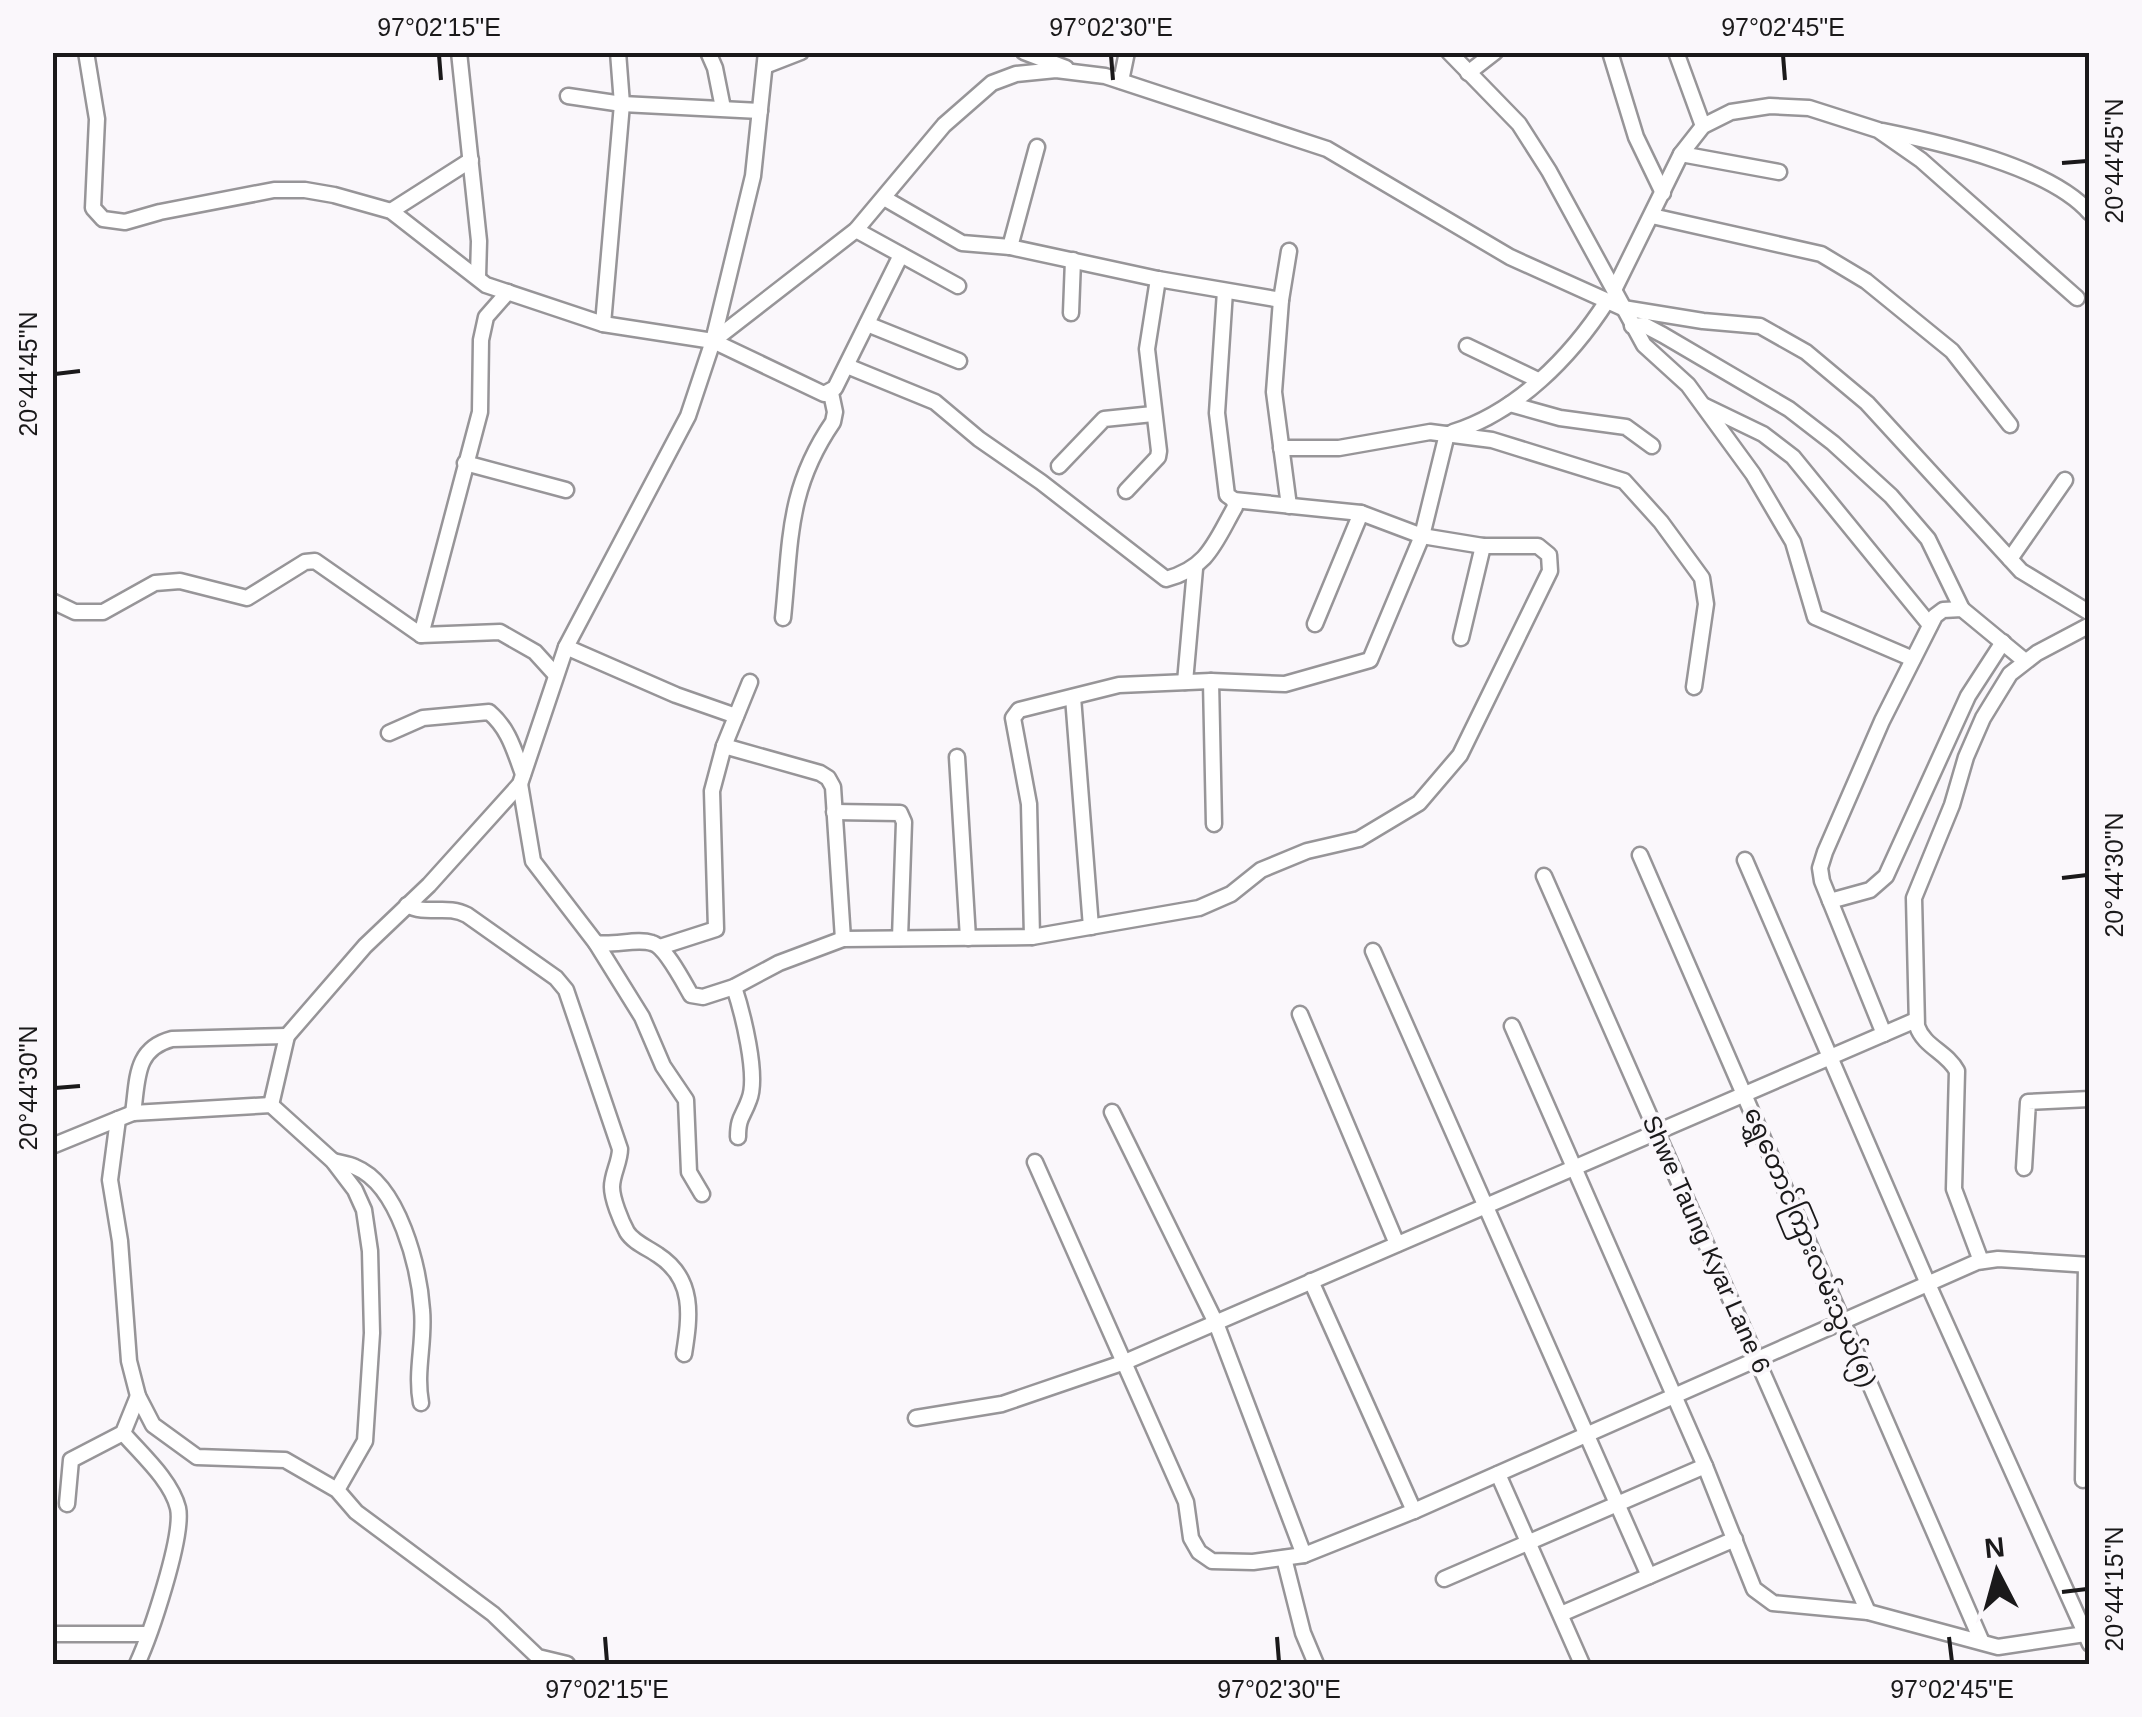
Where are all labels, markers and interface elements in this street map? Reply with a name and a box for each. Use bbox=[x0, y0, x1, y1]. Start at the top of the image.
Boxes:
text: 97°02'15"E bbox=[377, 13, 501, 41]
text: 97°02'30"E bbox=[1049, 13, 1173, 41]
text: 97°02'45"E bbox=[1721, 13, 1845, 41]
text: 20°44'45"N bbox=[2100, 98, 2128, 224]
text: 20°44'45"N bbox=[14, 311, 42, 437]
text: 20°44'30"N bbox=[2100, 812, 2128, 938]
text: 20°44'30"N bbox=[14, 1025, 42, 1151]
street label: ရွှေတောင်ကြားလမ်းသွယ်(၅) bbox=[1733, 1102, 1886, 1394]
street label: Shwe Taung Kyar Lane 6 bbox=[1637, 1111, 1777, 1377]
north arrow bbox=[1947, 1522, 2047, 1622]
text: 20°44'15"N bbox=[2100, 1526, 2128, 1652]
text: N bbox=[1983, 1531, 2006, 1564]
text: 97°02'15"E bbox=[545, 1675, 669, 1703]
text: 97°02'30"E bbox=[1217, 1675, 1341, 1703]
text: 97°02'45"E bbox=[1890, 1675, 2014, 1703]

